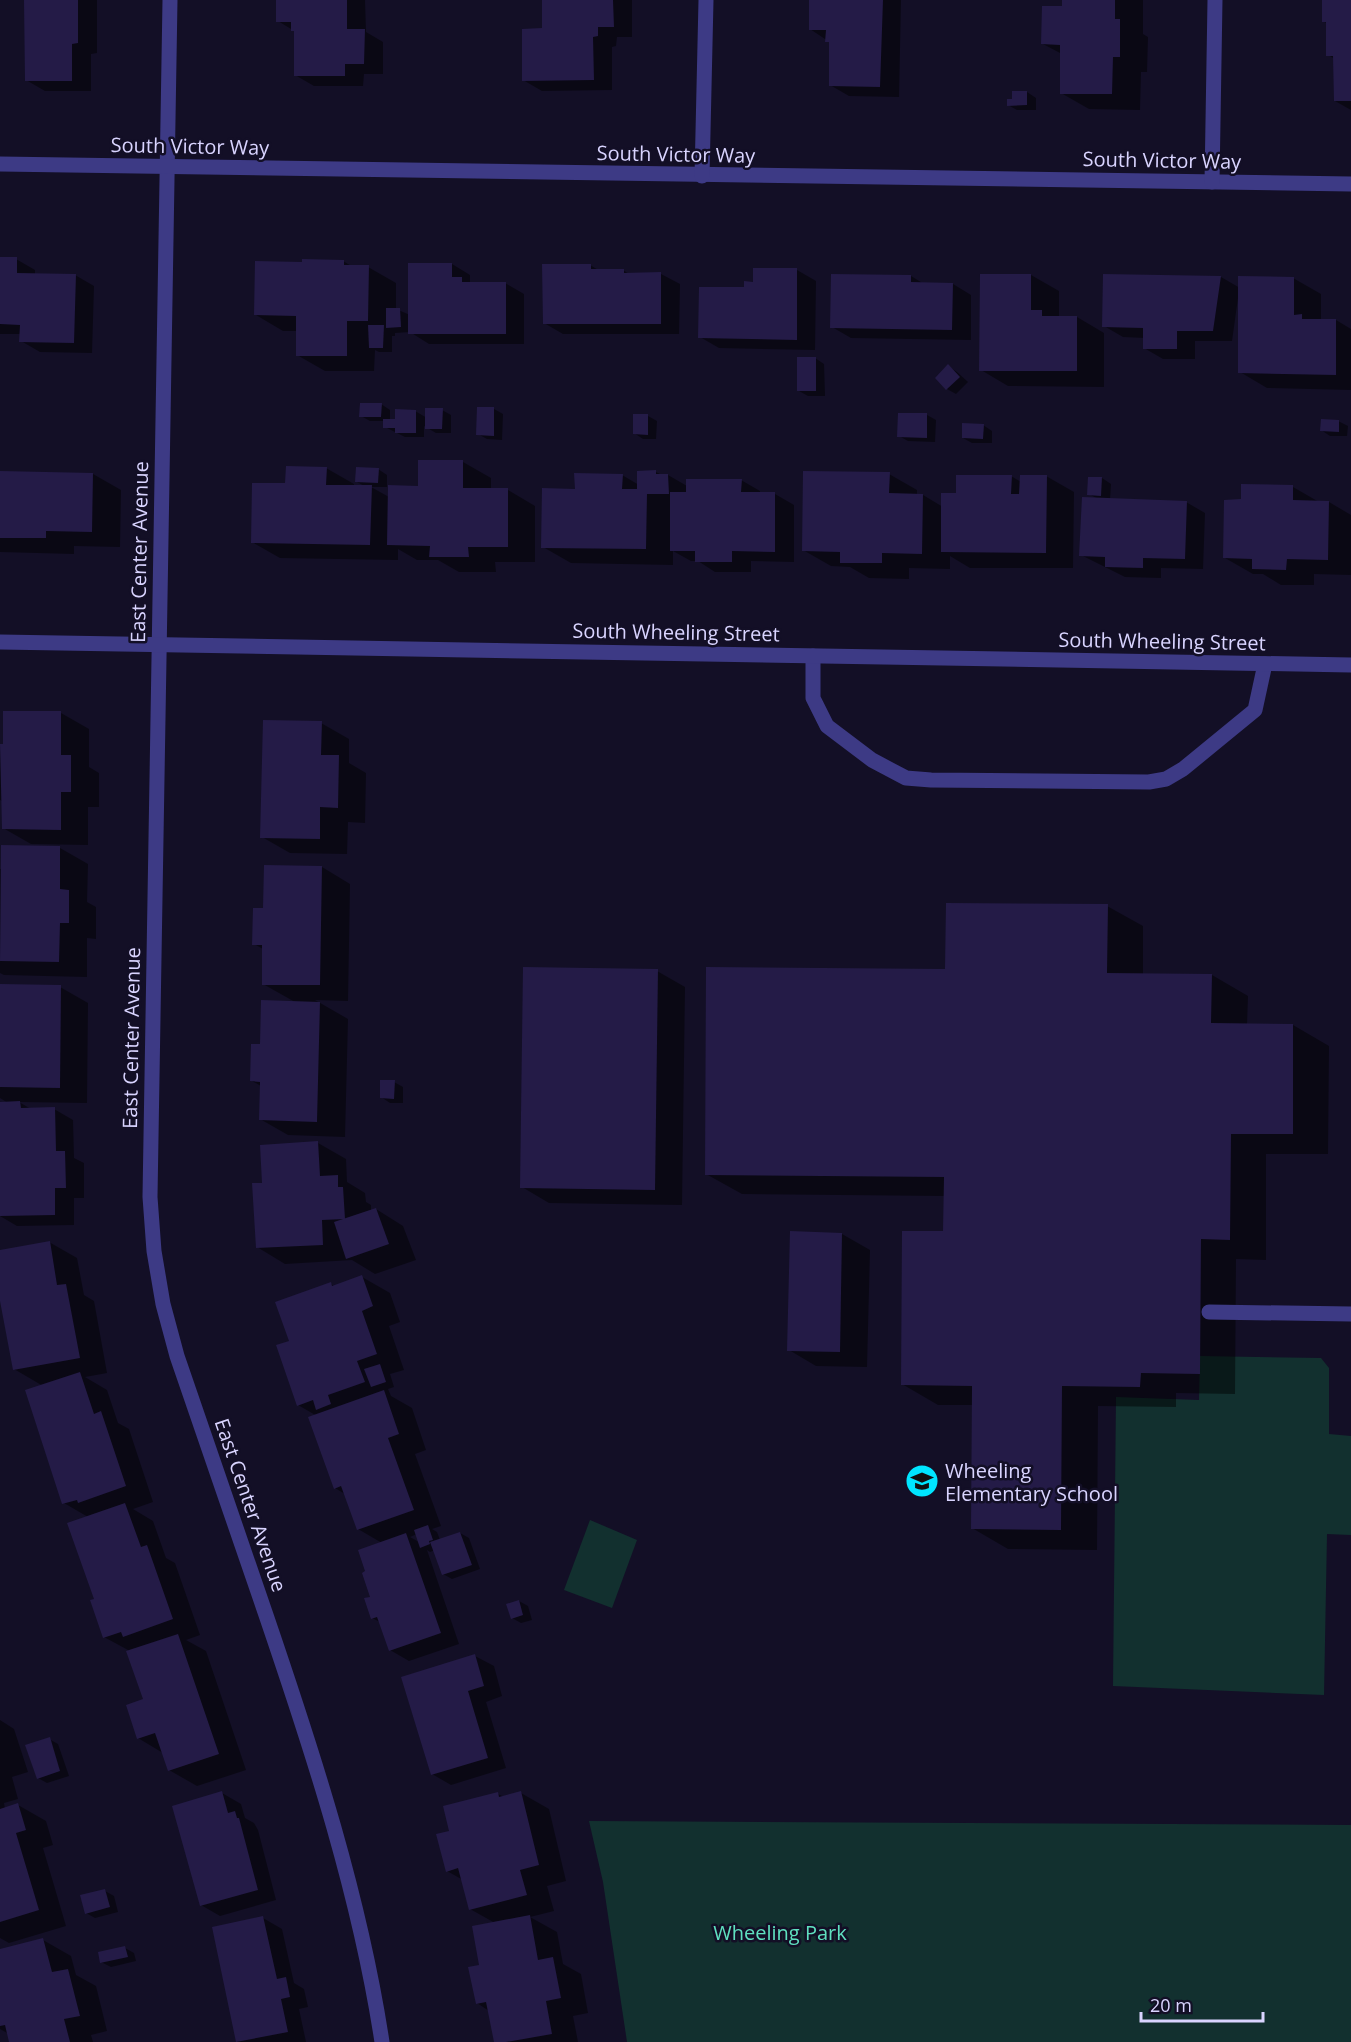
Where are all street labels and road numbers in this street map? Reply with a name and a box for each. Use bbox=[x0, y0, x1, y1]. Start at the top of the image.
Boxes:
street label: South Victor Way bbox=[111, 131, 270, 161]
street label: South Victor Way bbox=[597, 139, 756, 169]
street label: South Victor Way bbox=[1083, 145, 1242, 175]
street label: East Center Avenue bbox=[124, 461, 154, 643]
street label: South Wheeling Street bbox=[572, 617, 780, 647]
street label: South Wheeling Street bbox=[1058, 626, 1266, 656]
street label: East Center Avenue bbox=[116, 947, 146, 1129]
street label: East Center Avenue bbox=[209, 1415, 293, 1595]

